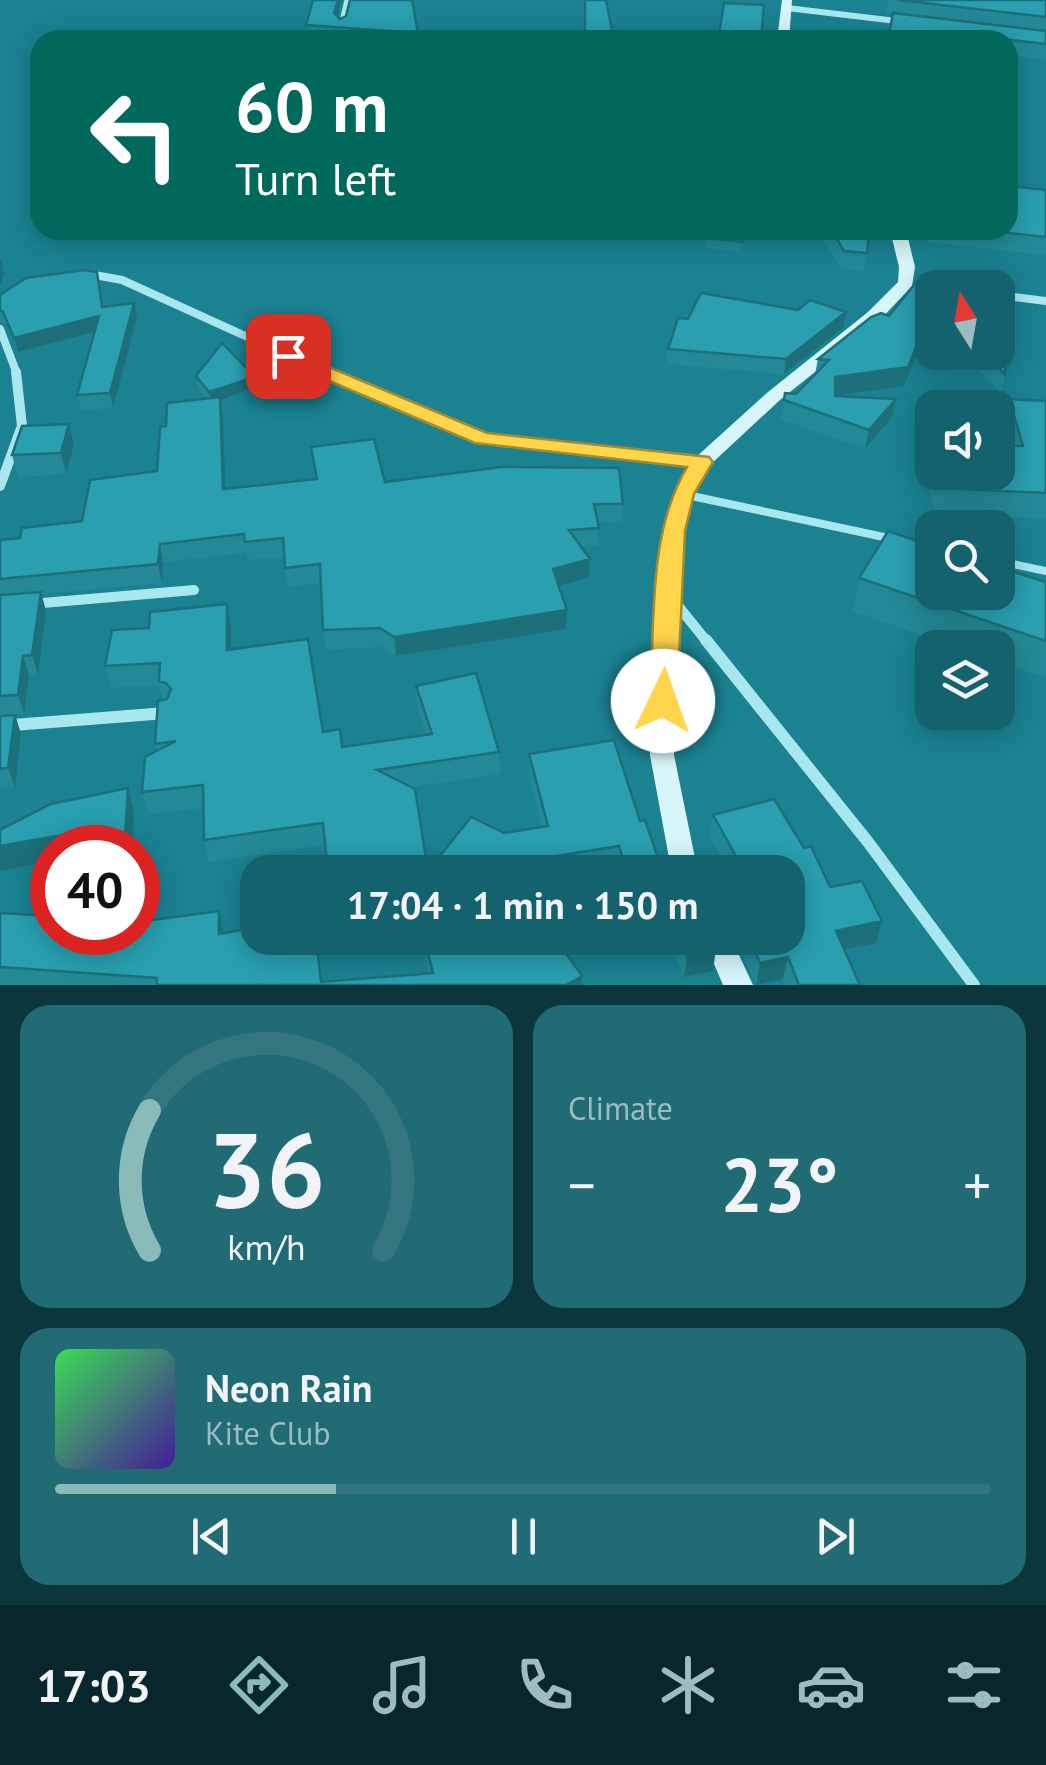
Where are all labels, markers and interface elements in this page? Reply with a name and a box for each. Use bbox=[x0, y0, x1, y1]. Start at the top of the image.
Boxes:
text: 60 m bbox=[235, 61, 388, 151]
icon: left bbox=[70, 70, 200, 200]
text: Turn left bbox=[235, 149, 396, 207]
north arrow bbox=[915, 270, 1015, 370]
map controls bbox=[915, 270, 1015, 730]
pin bbox=[246, 314, 331, 399]
icon: arrive bbox=[261, 329, 316, 384]
button: sound bbox=[915, 390, 1015, 490]
button: search bbox=[915, 510, 1015, 610]
button: layers bbox=[915, 630, 1015, 730]
position arrow bbox=[611, 649, 715, 753]
speed limit sign: 40 bbox=[30, 825, 160, 955]
text: 17:04 · 1 min · 150 m bbox=[347, 880, 698, 929]
text: Climate bbox=[568, 1087, 673, 1129]
text: 36 bbox=[208, 1102, 325, 1237]
text: 23° bbox=[721, 1136, 838, 1233]
text: − bbox=[568, 1149, 596, 1220]
text: + bbox=[963, 1149, 991, 1220]
text: km/h bbox=[227, 1224, 306, 1270]
text: Neon Rain bbox=[205, 1363, 372, 1412]
text: Kite Club bbox=[205, 1412, 331, 1454]
icon: previous bbox=[184, 1509, 239, 1564]
icon: pause bbox=[496, 1509, 551, 1564]
icon: next bbox=[808, 1509, 863, 1564]
icon: directions bbox=[224, 1650, 294, 1720]
icon: music bbox=[367, 1650, 437, 1720]
icon: phone bbox=[510, 1650, 580, 1720]
icon: climate bbox=[653, 1650, 723, 1720]
icon: car bbox=[796, 1650, 866, 1720]
icon: filters bbox=[939, 1650, 1009, 1720]
text: 17:03 bbox=[37, 1656, 151, 1714]

